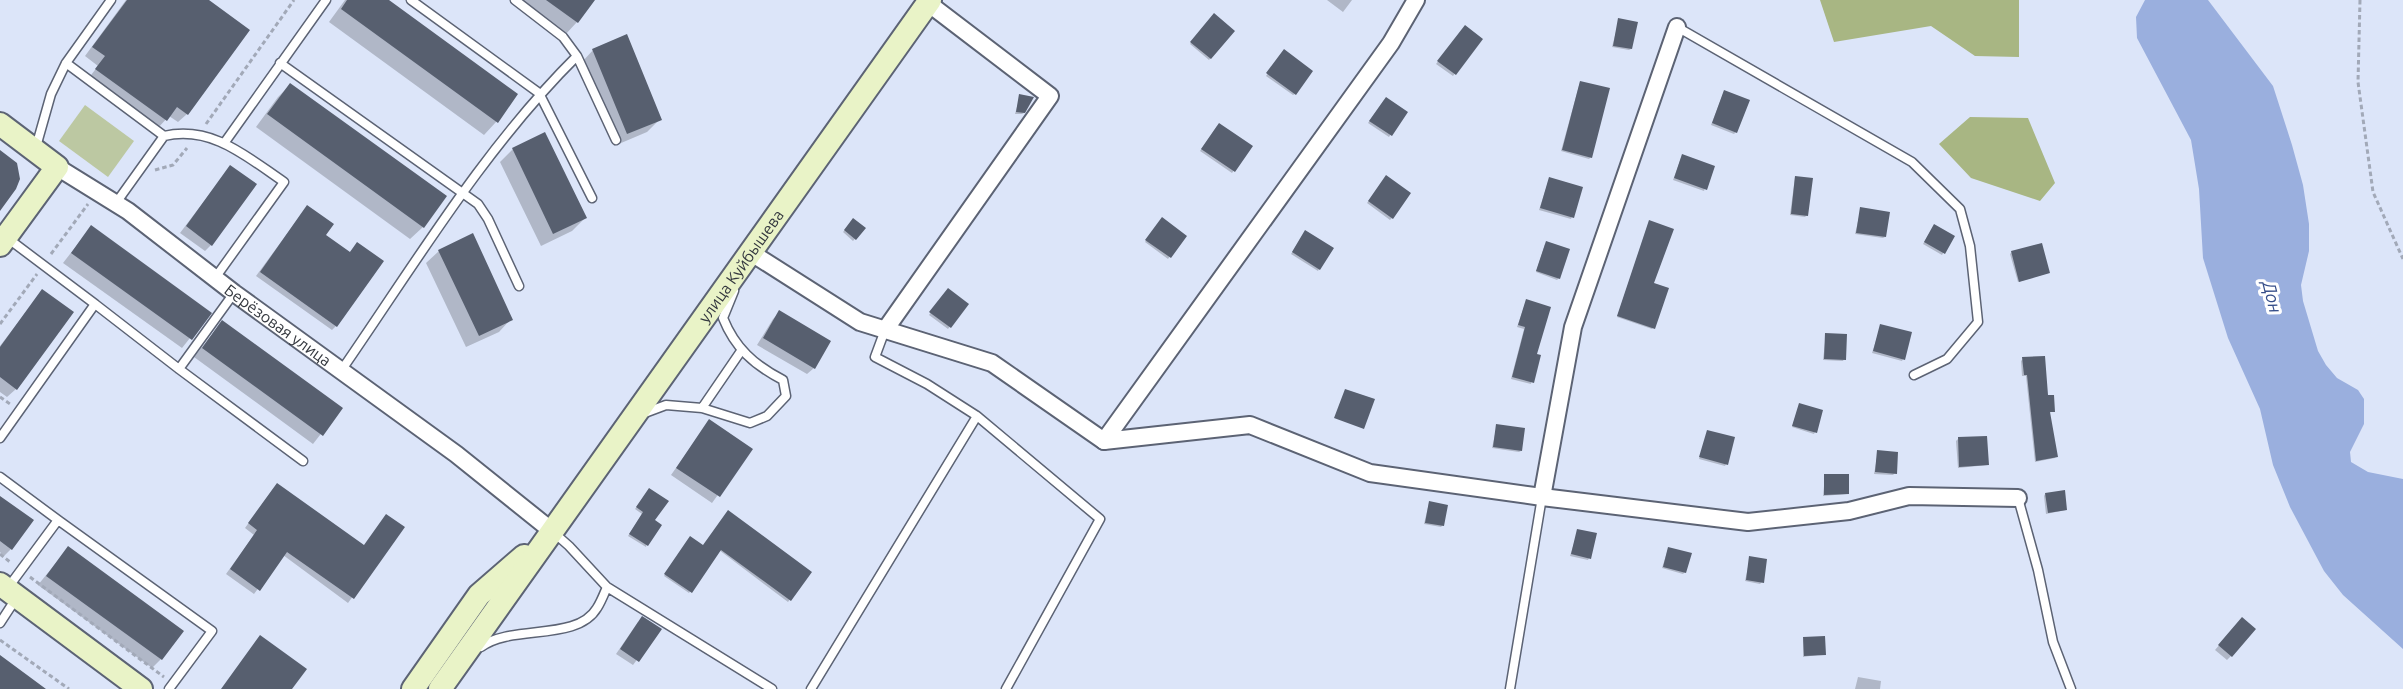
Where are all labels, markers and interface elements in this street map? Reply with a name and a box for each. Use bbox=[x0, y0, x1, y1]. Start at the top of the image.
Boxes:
street label: улица Куйбышева bbox=[695, 206, 787, 326]
water label: Дон bbox=[2259, 277, 2287, 315]
street label: Берёзовая улица bbox=[221, 280, 335, 370]

